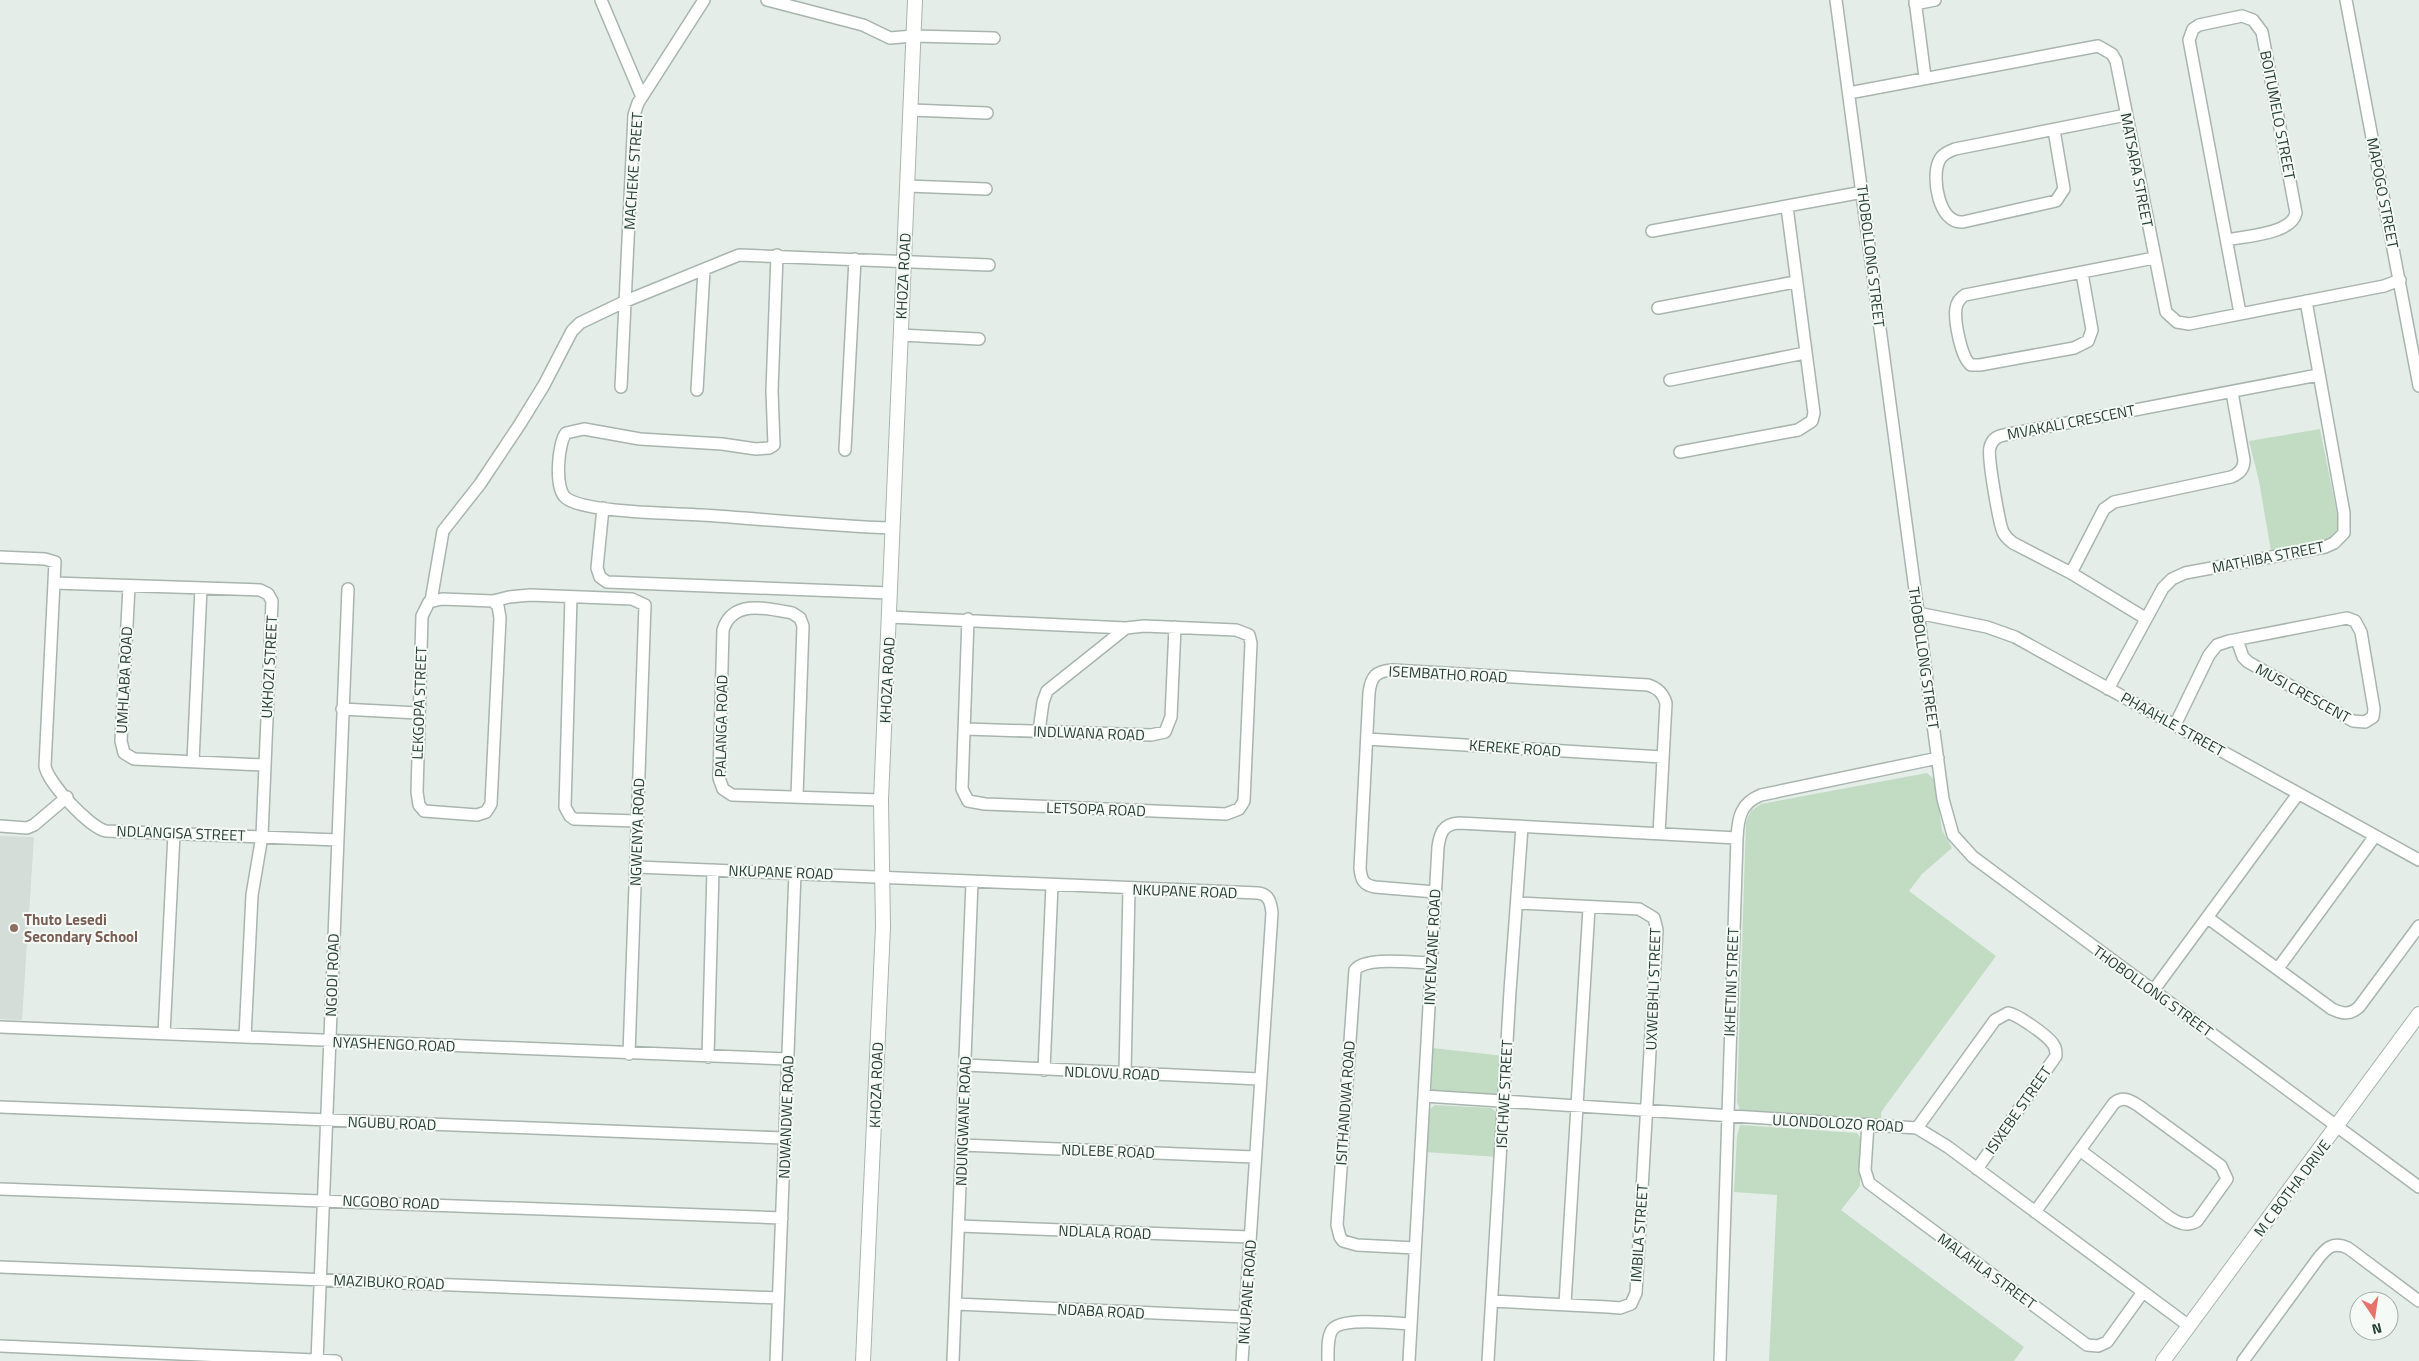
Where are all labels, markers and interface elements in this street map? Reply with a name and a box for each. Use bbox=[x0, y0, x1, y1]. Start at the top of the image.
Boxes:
street label: BOITUMELO STREET bbox=[2254, 48, 2302, 182]
street label: MACHEKE STREET bbox=[617, 111, 649, 231]
street label: MATSAPA STREET bbox=[2115, 111, 2159, 229]
street label: MAPOGO STREET bbox=[2361, 136, 2405, 251]
street label: THOBOLLONG STREET bbox=[1851, 183, 1891, 329]
street label: KHOZA ROAD bbox=[889, 232, 917, 320]
street label: MVAKALI CRESCENT bbox=[2005, 398, 2137, 446]
street label: MATHIBA STREET bbox=[2210, 535, 2326, 579]
street label: THOBOLLONG STREET bbox=[1903, 585, 1945, 731]
street label: UKHOZI STREET bbox=[255, 615, 283, 719]
street label: UMHLABA ROAD bbox=[110, 626, 138, 734]
street label: KHOZA ROAD bbox=[873, 636, 901, 724]
street label: LEKGOPA STREET bbox=[406, 646, 432, 760]
street label: MUSI CRESCENT bbox=[2251, 657, 2355, 729]
street label: ISEMBATHO ROAD bbox=[1388, 659, 1508, 689]
street label: PALANGA ROAD bbox=[709, 674, 733, 778]
street label: PHAAHLE STREET bbox=[2117, 686, 2229, 762]
street label: INDLWANA ROAD bbox=[1033, 720, 1145, 746]
street label: KEREKE ROAD bbox=[1468, 733, 1562, 763]
street label: NGWENYA ROAD bbox=[624, 777, 650, 887]
street label: LETSOPA ROAD bbox=[1046, 796, 1146, 822]
street label: NDLANGISA STREET bbox=[116, 819, 246, 847]
street label: NKUPANE ROAD bbox=[728, 859, 834, 885]
street label: NKUPANE ROAD bbox=[1132, 878, 1238, 904]
street label: INYENZANE ROAD bbox=[1417, 888, 1447, 1006]
place label: Thuto Lesedi Secondary School bbox=[24, 908, 138, 948]
marker: Thuto Lesedi Secondary School bbox=[8, 922, 20, 934]
street label: UXWEBHLI STREET bbox=[1639, 927, 1667, 1051]
street label: IKHETINI STREET bbox=[1718, 927, 1744, 1037]
street label: NGODI ROAD bbox=[319, 933, 345, 1017]
street label: THOBOLLONG STREET bbox=[2088, 940, 2218, 1043]
street label: NYASHENGO ROAD bbox=[332, 1030, 456, 1058]
street label: ISICHWE STREET bbox=[1490, 1039, 1518, 1149]
street label: ISITHANDWA ROAD bbox=[1329, 1040, 1361, 1166]
street label: KHOZA ROAD bbox=[863, 1041, 889, 1129]
street label: NDWANDWE ROAD bbox=[772, 1055, 800, 1179]
street label: NDUNGWANE ROAD bbox=[949, 1056, 977, 1186]
street label: NDLOVU ROAD bbox=[1064, 1060, 1160, 1086]
street label: ISIXEBE STREET bbox=[1979, 1061, 2057, 1159]
street label: ULONDOLOZO ROAD bbox=[1772, 1108, 1904, 1138]
street label: NGUBU ROAD bbox=[347, 1110, 437, 1136]
street label: M C BOTHA DRIVE bbox=[2248, 1135, 2336, 1241]
street label: NDLEBE ROAD bbox=[1061, 1138, 1155, 1164]
street label: IMBILA STREET bbox=[1624, 1183, 1654, 1283]
street label: NCGOBO ROAD bbox=[342, 1189, 440, 1215]
street label: NDLALA ROAD bbox=[1058, 1219, 1152, 1245]
street label: MALAHLA STREET bbox=[1933, 1227, 2041, 1315]
street label: NKUPANE ROAD bbox=[1232, 1239, 1262, 1345]
street label: MAZIBUKO ROAD bbox=[333, 1269, 445, 1295]
north arrow bbox=[2349, 1291, 2399, 1341]
street label: NDABA ROAD bbox=[1057, 1297, 1145, 1325]
text: N bbox=[2370, 1318, 2384, 1340]

